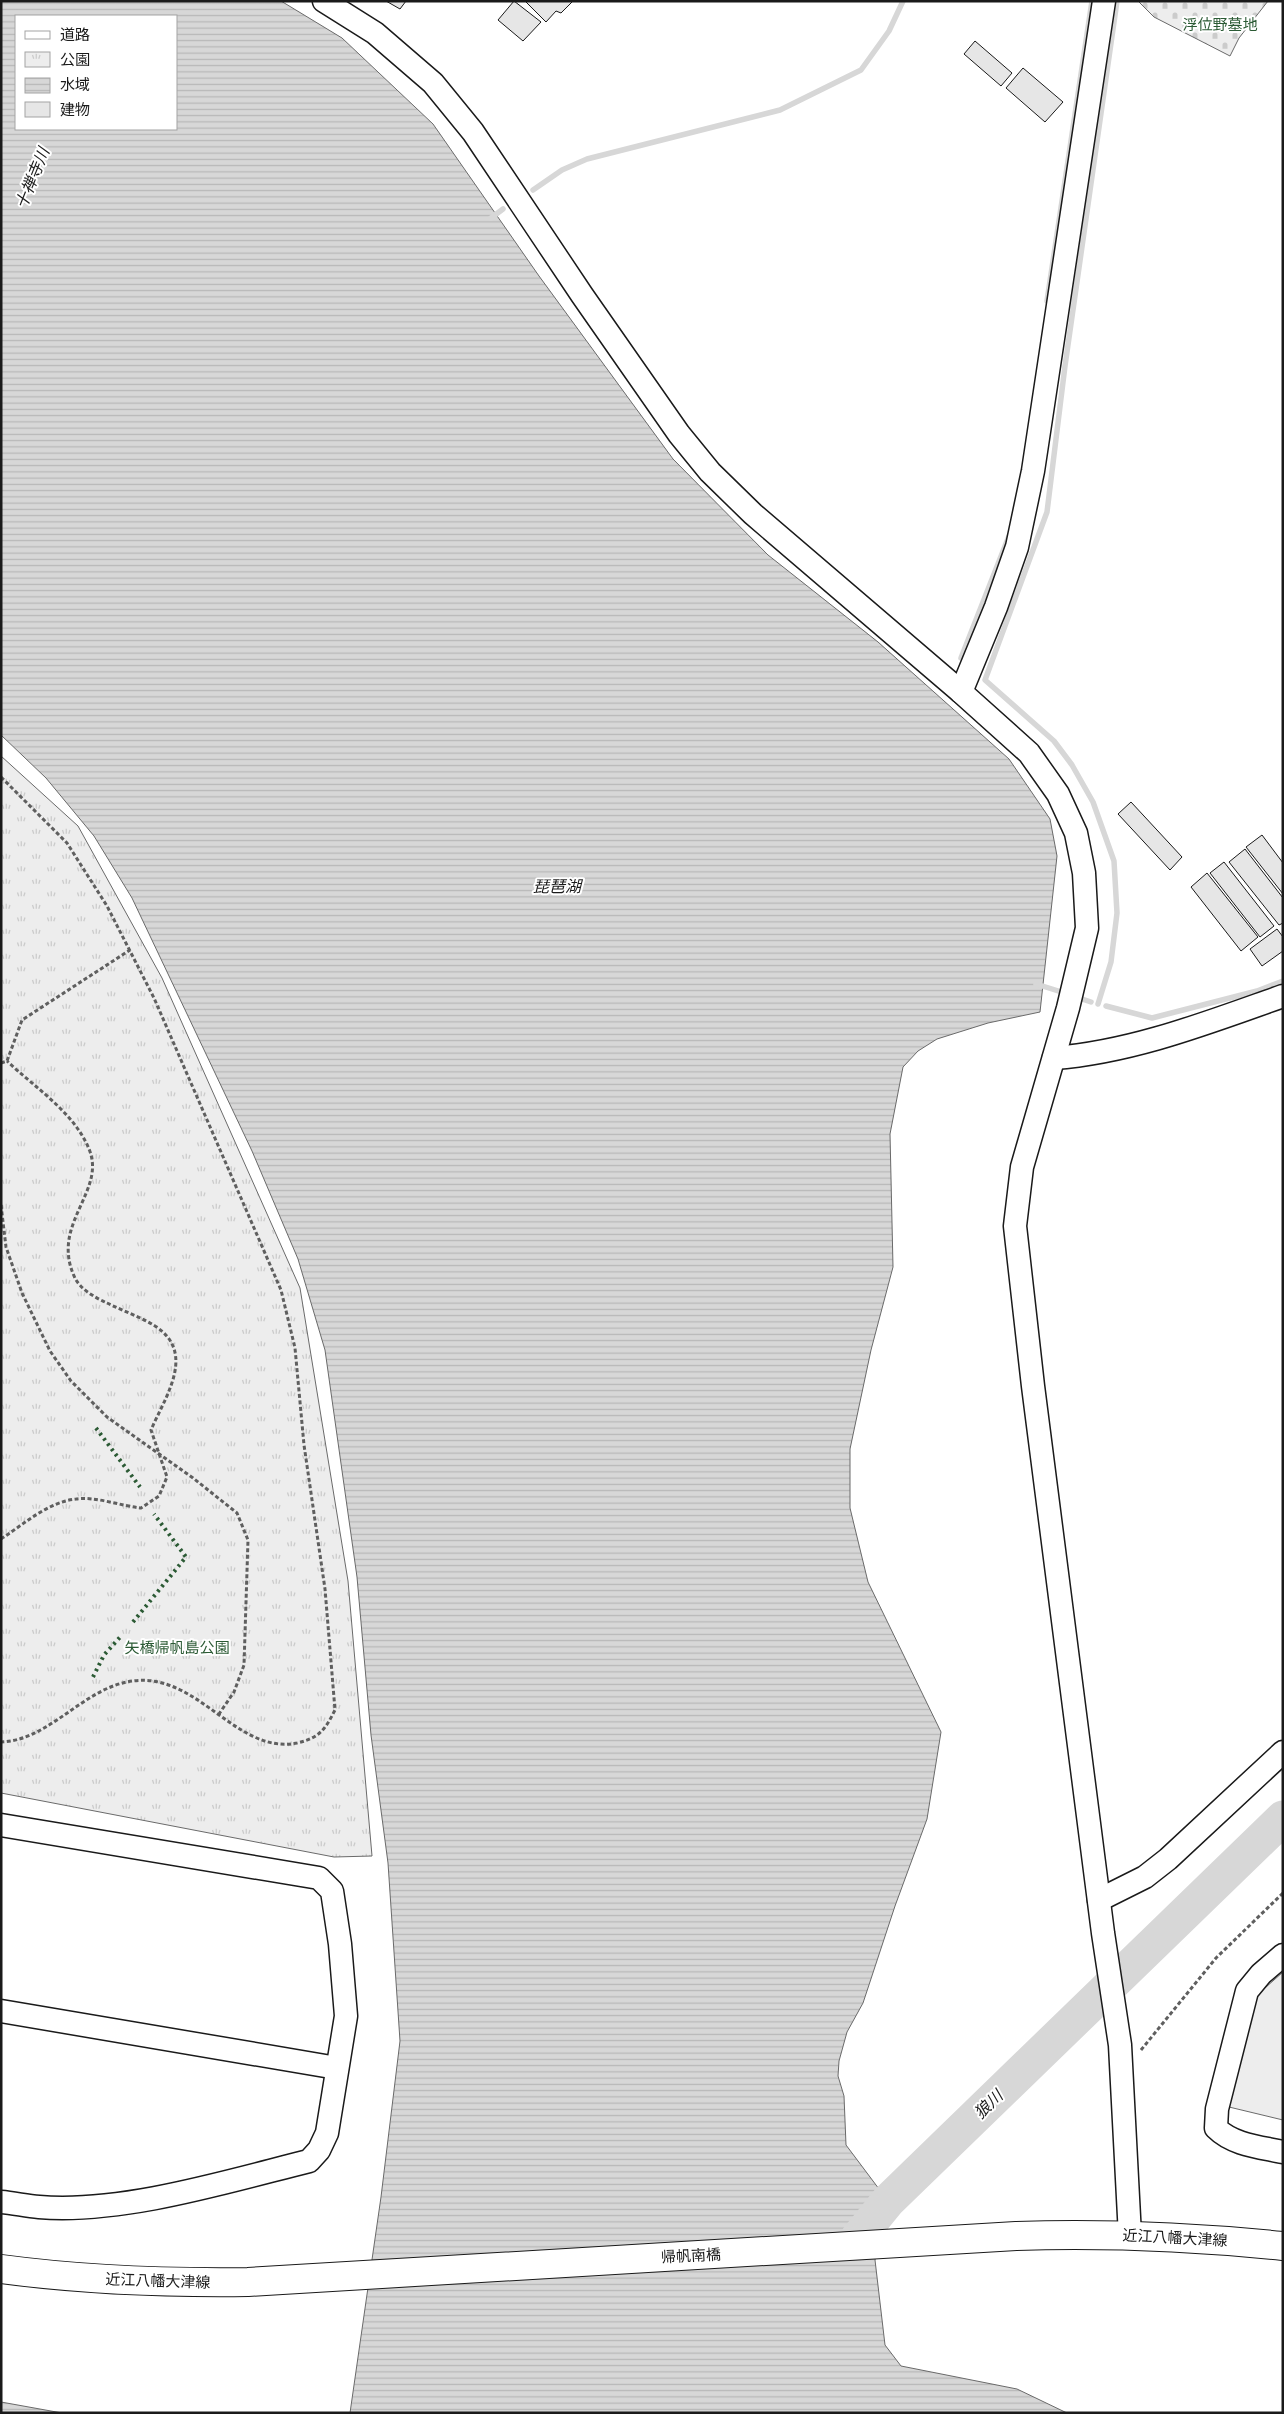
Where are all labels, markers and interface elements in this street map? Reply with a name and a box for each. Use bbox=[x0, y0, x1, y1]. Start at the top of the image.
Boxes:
legend bbox=[15, 15, 178, 130]
park label: 浮位野墓地 bbox=[1182, 16, 1258, 35]
text: 道路 bbox=[60, 26, 90, 45]
text: 公園 bbox=[60, 51, 90, 70]
text: 水域 bbox=[60, 76, 90, 95]
text: 建物 bbox=[60, 101, 90, 120]
water label: 十禅寺川 bbox=[13, 143, 55, 212]
water label: 琵琶湖 bbox=[533, 878, 584, 897]
park label: 矢橋帰帆島公園 bbox=[124, 1639, 230, 1658]
water label: 狼川 bbox=[971, 2086, 1009, 2123]
street label: 近江八幡大津線 bbox=[1122, 2226, 1228, 2251]
street label: 帰帆南橋 bbox=[661, 2245, 721, 2268]
street label: 近江八幡大津線 bbox=[105, 2270, 211, 2293]

